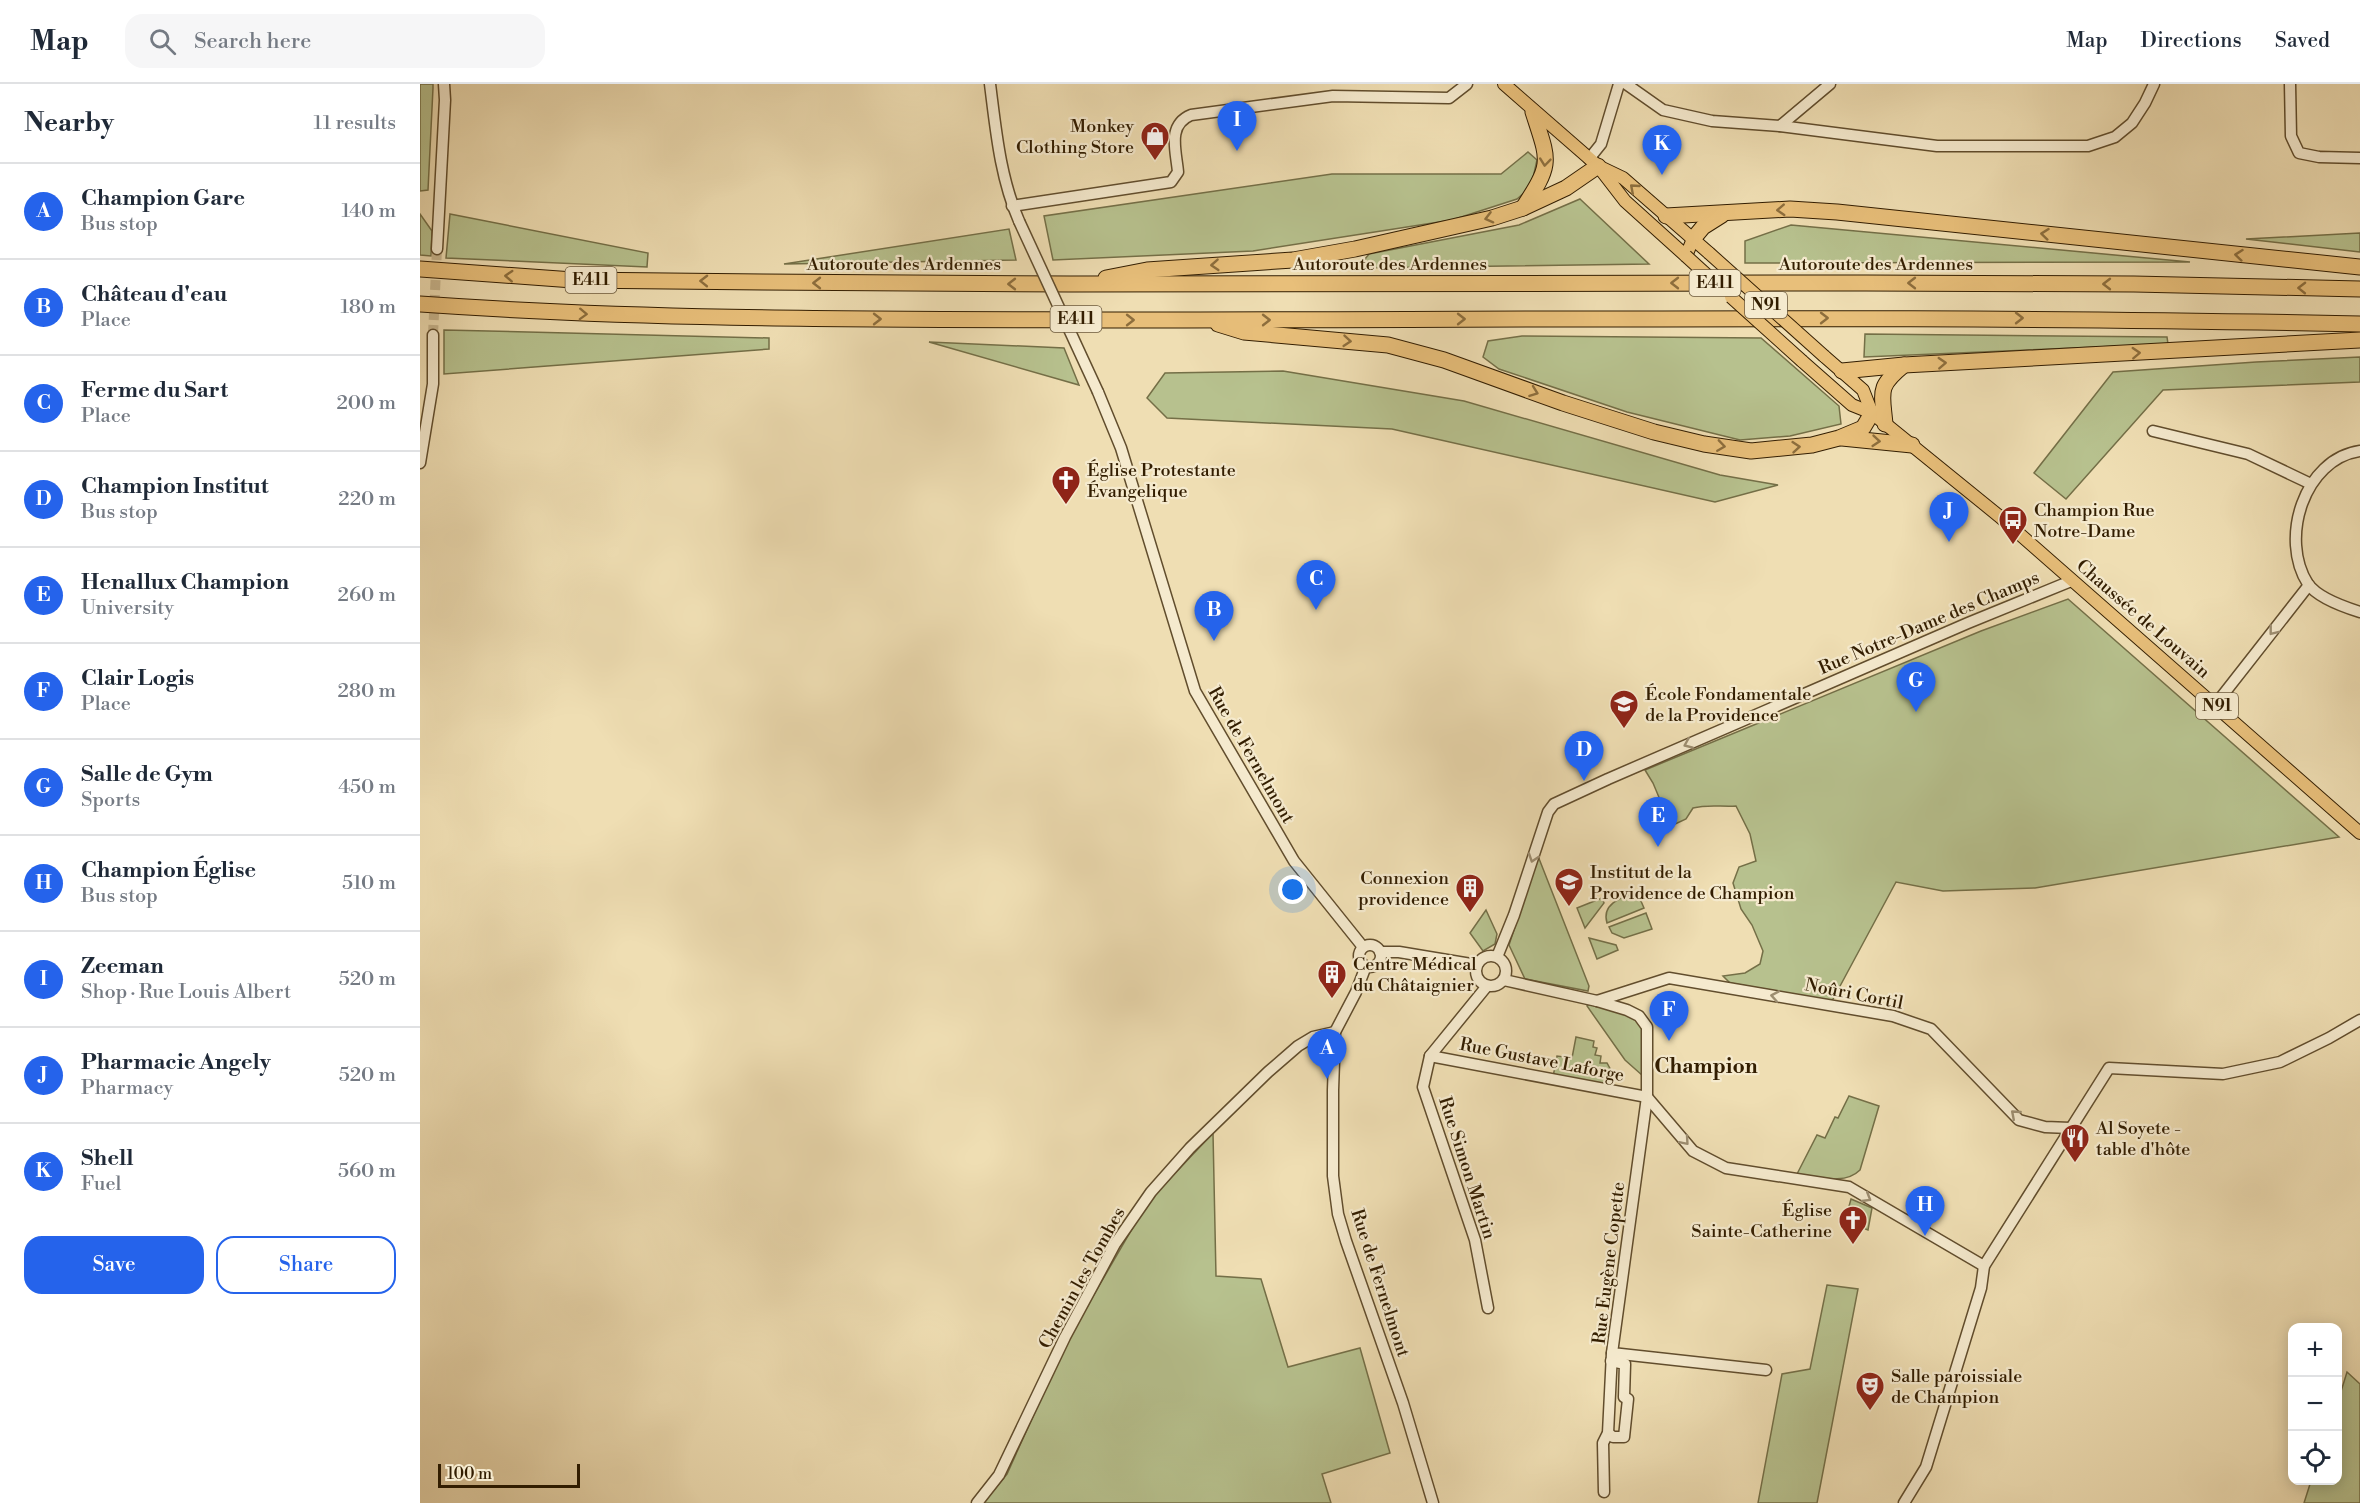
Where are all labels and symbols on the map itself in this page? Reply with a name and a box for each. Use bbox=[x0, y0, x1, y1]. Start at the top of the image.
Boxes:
pin: I bbox=[1218, 101, 1256, 151]
place label: Monkey Clothing Store bbox=[1016, 115, 1134, 159]
shop icon: Monkey Clothing Store bbox=[1139, 120, 1171, 162]
pin: K bbox=[1642, 126, 1682, 175]
one-way arrow bbox=[1539, 157, 1552, 167]
one-way arrow bbox=[1630, 184, 1641, 195]
one-way arrow bbox=[1776, 203, 1785, 216]
one-way arrow bbox=[1484, 211, 1495, 223]
one-way arrow bbox=[2041, 228, 2050, 241]
one-way arrow bbox=[2235, 249, 2244, 262]
street label: Autoroute des Ardennes bbox=[806, 253, 1001, 276]
street label: Autoroute des Ardennes bbox=[1292, 253, 1487, 276]
street label: Autoroute des Ardennes bbox=[1778, 253, 1973, 276]
one-way arrow bbox=[1210, 259, 1219, 272]
road number: E411 bbox=[566, 267, 616, 293]
one-way arrow bbox=[505, 270, 514, 283]
road number: E411 bbox=[1690, 270, 1740, 296]
one-way arrow bbox=[700, 275, 709, 288]
one-way arrow bbox=[812, 276, 821, 289]
one-way arrow bbox=[1670, 277, 1679, 289]
one-way arrow bbox=[1907, 277, 1916, 289]
one-way arrow bbox=[1007, 278, 1016, 290]
one-way arrow bbox=[2102, 278, 2111, 290]
one-way arrow bbox=[2297, 282, 2306, 294]
road number: N91 bbox=[1745, 292, 1787, 318]
road number: E411 bbox=[1050, 306, 1102, 332]
one-way arrow bbox=[579, 307, 588, 320]
one-way arrow bbox=[1819, 312, 1828, 324]
one-way arrow bbox=[2014, 312, 2023, 324]
one-way arrow bbox=[873, 313, 882, 325]
one-way arrow bbox=[1261, 313, 1270, 326]
one-way arrow bbox=[1456, 313, 1465, 325]
one-way arrow bbox=[1126, 314, 1135, 326]
one-way arrow bbox=[1342, 334, 1352, 347]
one-way arrow bbox=[2132, 346, 2141, 359]
one-way arrow bbox=[1937, 357, 1946, 370]
one-way arrow bbox=[1528, 385, 1539, 398]
one-way arrow bbox=[1871, 434, 1880, 447]
one-way arrow bbox=[1717, 440, 1726, 452]
one-way arrow bbox=[1791, 441, 1800, 454]
place label: Église Protestante Évangelique bbox=[1087, 459, 1236, 503]
church icon: Église Protestante Évangelique bbox=[1050, 464, 1082, 506]
pin: J bbox=[1930, 492, 1969, 542]
place label: Champion Rue Notre-Dame bbox=[2034, 499, 2155, 543]
bus stop icon: Champion Rue Notre-Dame bbox=[1997, 504, 2029, 546]
street label: Chaussée de Louvain bbox=[2071, 555, 2215, 684]
pin: C bbox=[1296, 560, 1336, 610]
street label: Rue Notre-Dame des Champs bbox=[1815, 566, 2043, 680]
pin: B bbox=[1194, 592, 1234, 641]
one-way arrow bbox=[2269, 624, 2280, 635]
pin: G bbox=[1896, 662, 1936, 712]
street label: Rue de Fernelmont bbox=[1202, 682, 1300, 828]
place label: École Fondamentale de la Providence bbox=[1645, 683, 1811, 727]
school or university icon: École Fondamentale de la Providence bbox=[1608, 688, 1640, 730]
road number: N91 bbox=[2196, 693, 2238, 719]
pin: D bbox=[1564, 732, 1604, 781]
one-way arrow bbox=[1684, 737, 1695, 749]
pin: E bbox=[1638, 798, 1678, 847]
one-way arrow bbox=[1528, 852, 1540, 863]
place label: Institut de la Providence de Champion bbox=[1590, 861, 1795, 905]
school or university icon: Institut de la Providence de Champion bbox=[1553, 866, 1585, 908]
place label: Connexion providence bbox=[1358, 867, 1449, 911]
building icon: Connexion providence bbox=[1454, 872, 1486, 914]
your location bbox=[1278, 875, 1307, 904]
place label: Centre Médical du Châtaignier bbox=[1353, 953, 1477, 997]
building icon: Centre Médical du Châtaignier bbox=[1316, 958, 1348, 1000]
street label: Noûri Cortil bbox=[1803, 973, 1906, 1015]
one-way arrow bbox=[1771, 990, 1781, 1003]
pin: F bbox=[1650, 992, 1688, 1041]
pin: A bbox=[1308, 1030, 1346, 1079]
street label: Rue Gustave Laforge bbox=[1458, 1033, 1626, 1087]
district label: Champion bbox=[1654, 1054, 1758, 1080]
street label: Rue Simon Martin bbox=[1433, 1094, 1501, 1242]
one-way arrow bbox=[2011, 1110, 2022, 1121]
place label: Al Soyete - table d'hôte bbox=[2095, 1117, 2190, 1161]
restaurant icon: Al Soyete - table d'hôte bbox=[2059, 1122, 2091, 1164]
one-way arrow bbox=[1678, 1135, 1689, 1145]
street label: Rue Eugène Copette bbox=[1588, 1180, 1630, 1346]
pin: H bbox=[1906, 1186, 1944, 1236]
one-way arrow bbox=[1861, 1190, 1871, 1202]
place label: Église Sainte-Catherine bbox=[1691, 1199, 1832, 1243]
street label: Chemin les Tombes bbox=[1034, 1203, 1131, 1353]
church icon: Église Sainte-Catherine bbox=[1837, 1204, 1869, 1246]
street label: Rue de Fernelmont bbox=[1345, 1206, 1415, 1361]
place label: Salle paroissiale de Champion bbox=[1891, 1365, 2022, 1409]
theatre icon: Salle paroissiale de Champion bbox=[1854, 1370, 1886, 1412]
scale bar bbox=[438, 1461, 580, 1488]

